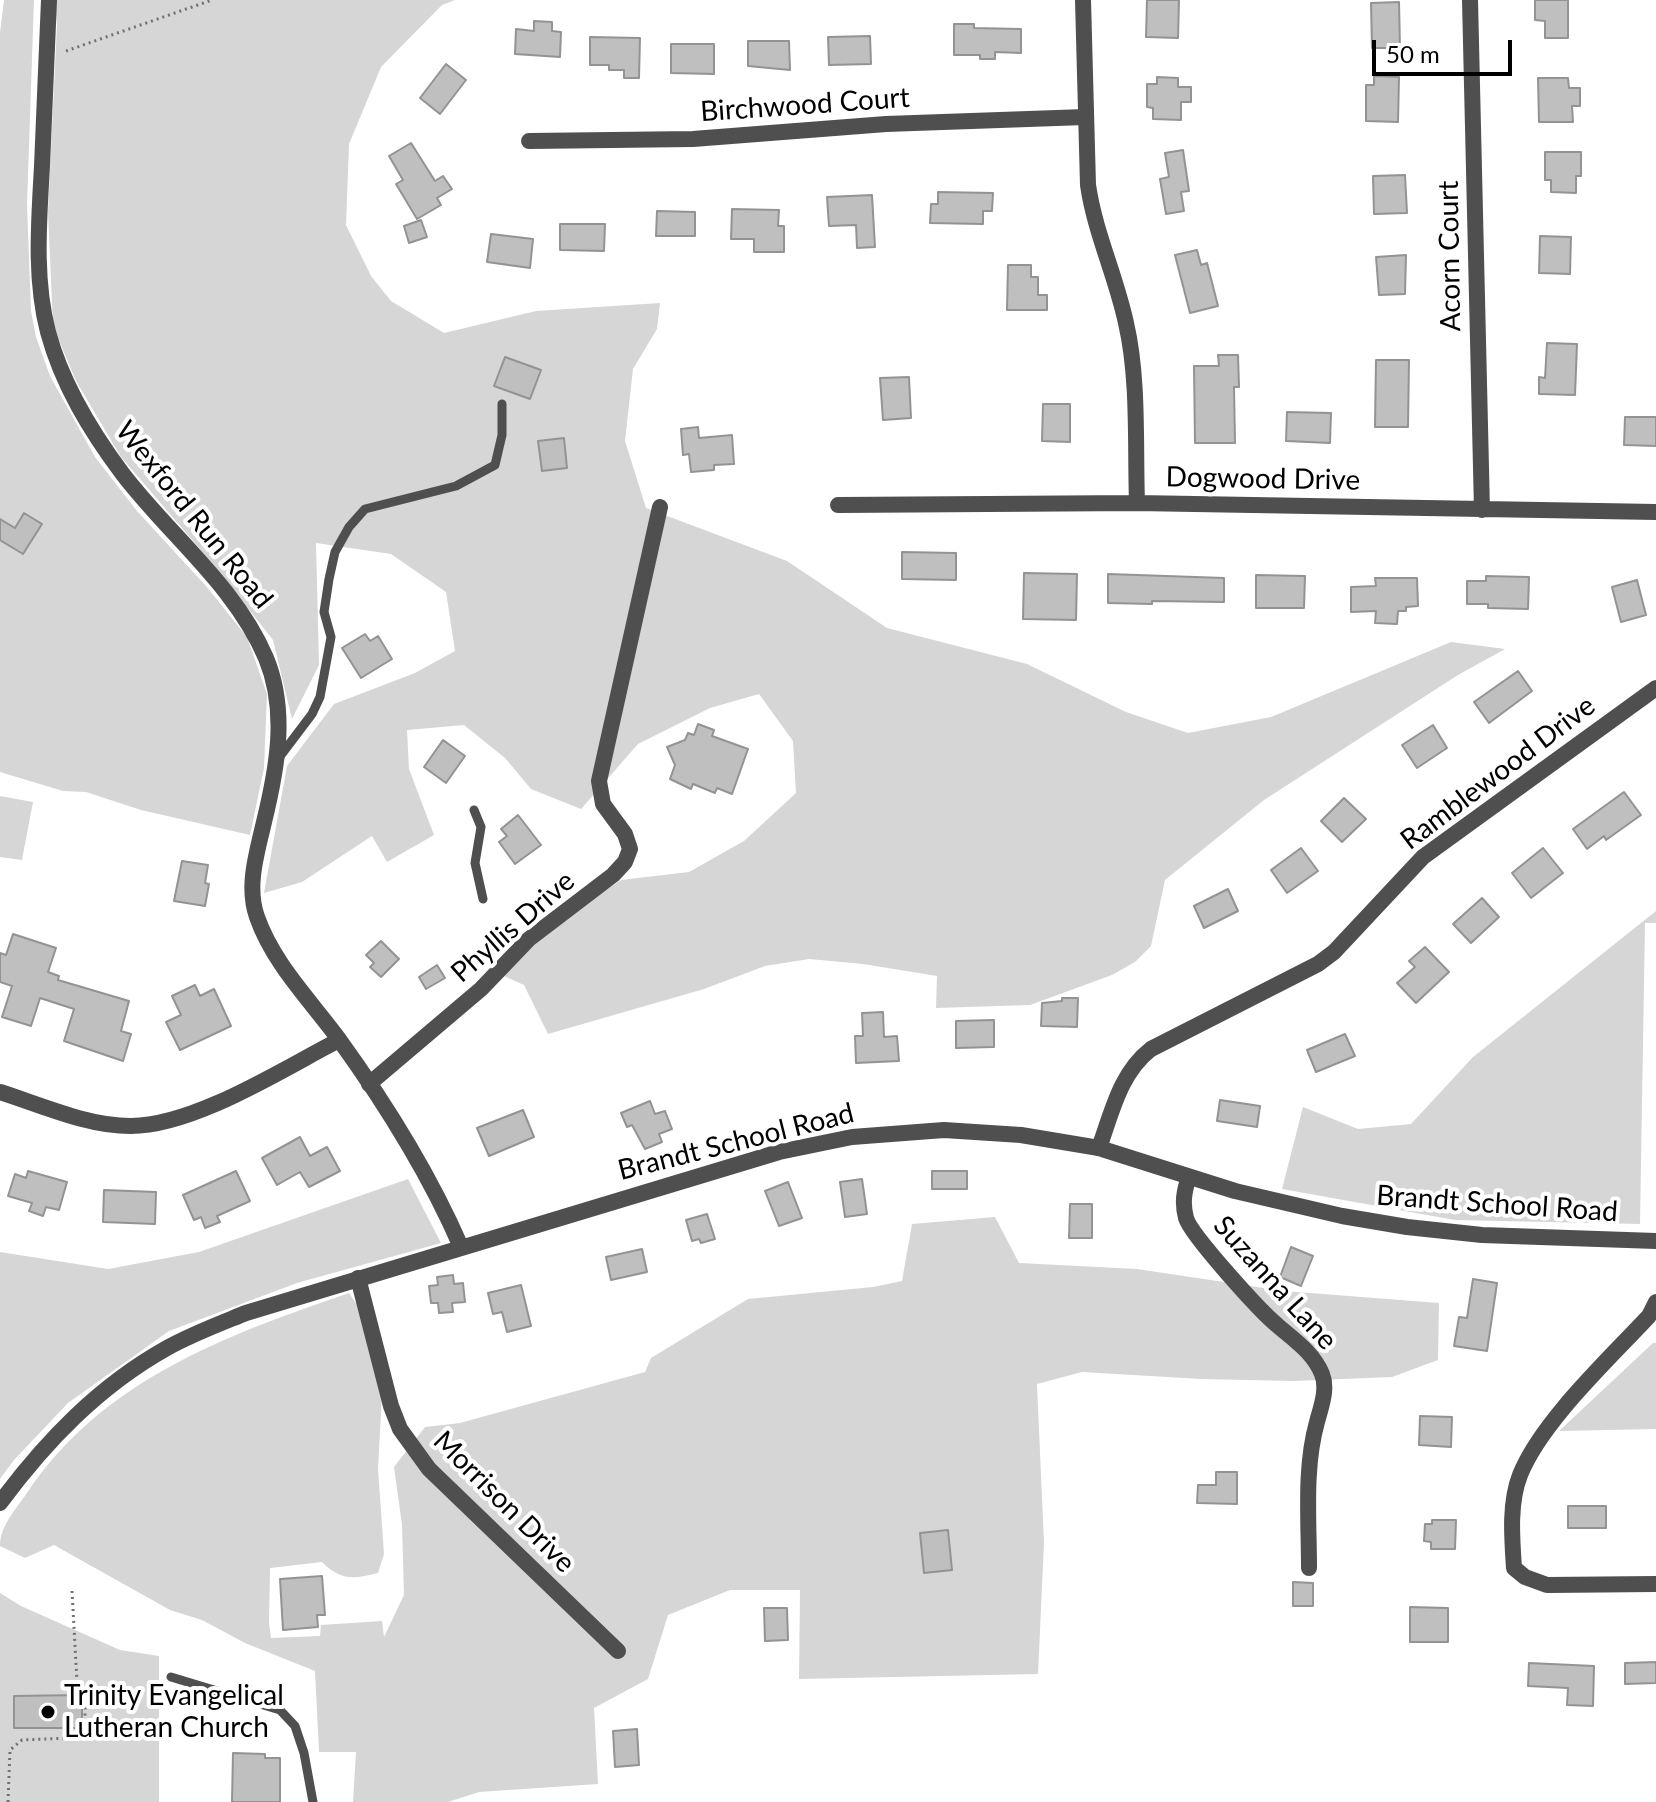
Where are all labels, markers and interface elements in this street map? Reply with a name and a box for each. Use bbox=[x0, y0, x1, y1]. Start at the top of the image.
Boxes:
scale bar bbox=[1376, 24, 1516, 74]
text: 50 m bbox=[1386, 39, 1440, 68]
street label: Birchwood Court bbox=[699, 81, 911, 129]
street label: Acorn Court bbox=[1432, 180, 1468, 332]
street label: Wexford Run Road bbox=[108, 415, 280, 615]
street label: Dogwood Drive bbox=[1165, 461, 1361, 497]
street label: Ramblewood Drive bbox=[1394, 689, 1602, 857]
street label: Phyllis Drive bbox=[444, 864, 582, 990]
street label: Brandt School Road bbox=[615, 1096, 857, 1188]
street label: Brandt School Road bbox=[1375, 1179, 1619, 1229]
street label: Suzanna Lane bbox=[1206, 1209, 1344, 1357]
street label: Morrison Drive bbox=[426, 1424, 582, 1580]
place label: Trinity Evangelical Lutheran Church bbox=[64, 1679, 284, 1745]
marker: Trinity Evangelical Lutheran Church bbox=[39, 1703, 57, 1721]

